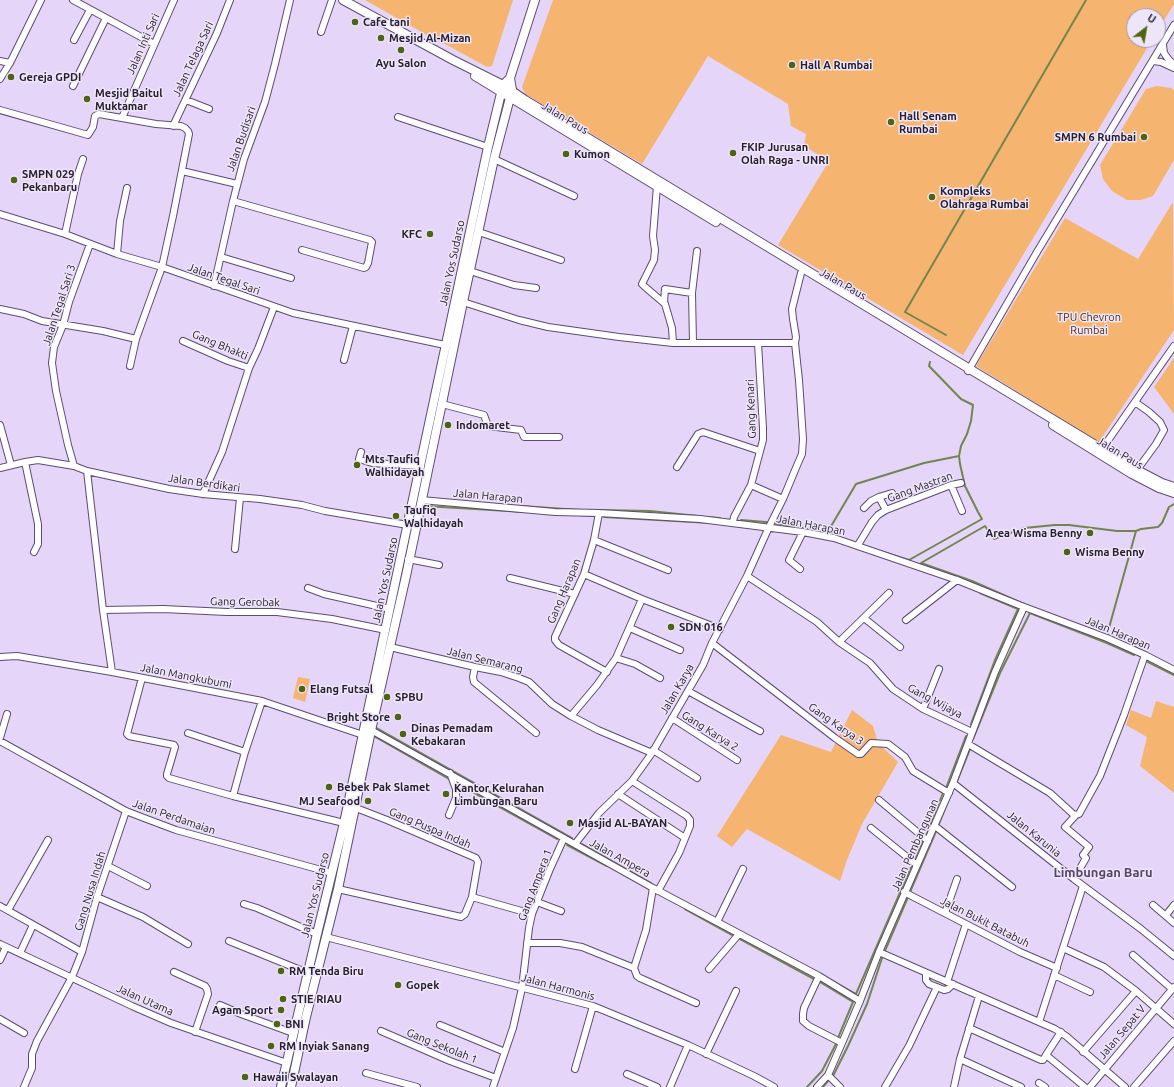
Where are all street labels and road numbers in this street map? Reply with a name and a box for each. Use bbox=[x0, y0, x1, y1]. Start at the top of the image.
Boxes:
street label: Jalan Inti Sari bbox=[124, 11, 162, 77]
street label: Jalan Telaga Sari bbox=[170, 19, 216, 99]
street label: Jalan Paus bbox=[539, 99, 591, 137]
street label: Jalan Budisari bbox=[224, 105, 258, 173]
street label: Jalan Yos Sudarso bbox=[436, 219, 468, 307]
street label: Jalan Tegal Sari bbox=[186, 260, 262, 298]
street label: Jalan Tegal Sari 3 bbox=[40, 263, 78, 347]
street label: Jalan Paus bbox=[817, 265, 869, 303]
street label: Gang Bhakti bbox=[190, 327, 250, 363]
street label: Gang Kenari bbox=[743, 379, 759, 439]
street label: Jalan Paus bbox=[1094, 434, 1146, 472]
street label: Gang Mastran bbox=[886, 469, 954, 505]
street label: Jalan Berdikari bbox=[167, 471, 241, 495]
street label: Jalan Harapan bbox=[453, 486, 523, 506]
street label: Jalan Harapan bbox=[775, 512, 847, 538]
street label: Jalan Yos Sudarso bbox=[369, 536, 401, 624]
street label: Gang Harapan bbox=[544, 556, 584, 626]
street label: Gang Gerobak bbox=[210, 595, 280, 609]
street label: Jalan Harapan bbox=[1083, 613, 1153, 653]
street label: Jalan Semarang bbox=[446, 644, 524, 676]
street label: Jalan Mangkubumi bbox=[139, 661, 233, 691]
street label: Jalan Karya bbox=[657, 661, 697, 717]
street label: Gang Wijaya bbox=[905, 681, 965, 721]
street label: Gang Karya 3 bbox=[806, 700, 866, 748]
street label: Gang Karya 2 bbox=[679, 708, 741, 754]
street label: Jalan Perdamaian bbox=[131, 797, 217, 837]
street label: Jalan Pembangunan bbox=[889, 797, 941, 893]
street label: Gang Puspa Indah bbox=[387, 805, 473, 851]
street label: Jalan Karunia bbox=[1004, 808, 1064, 860]
street label: Jalan Ampera bbox=[587, 836, 653, 880]
street label: Gang Ampera 1 bbox=[515, 847, 555, 923]
street label: Gang Nusa Indah bbox=[72, 850, 108, 932]
street label: Jalan Yos Sudarso bbox=[298, 851, 332, 939]
street label: Jalan Bukit Batabuh bbox=[938, 894, 1032, 950]
street label: Jalan Harmonis bbox=[520, 971, 596, 1003]
street label: Jalan Utama bbox=[114, 982, 176, 1018]
street label: Jalan Sepat V bbox=[1096, 1002, 1148, 1062]
street label: Gang Sekolah 1 bbox=[405, 1026, 479, 1066]

